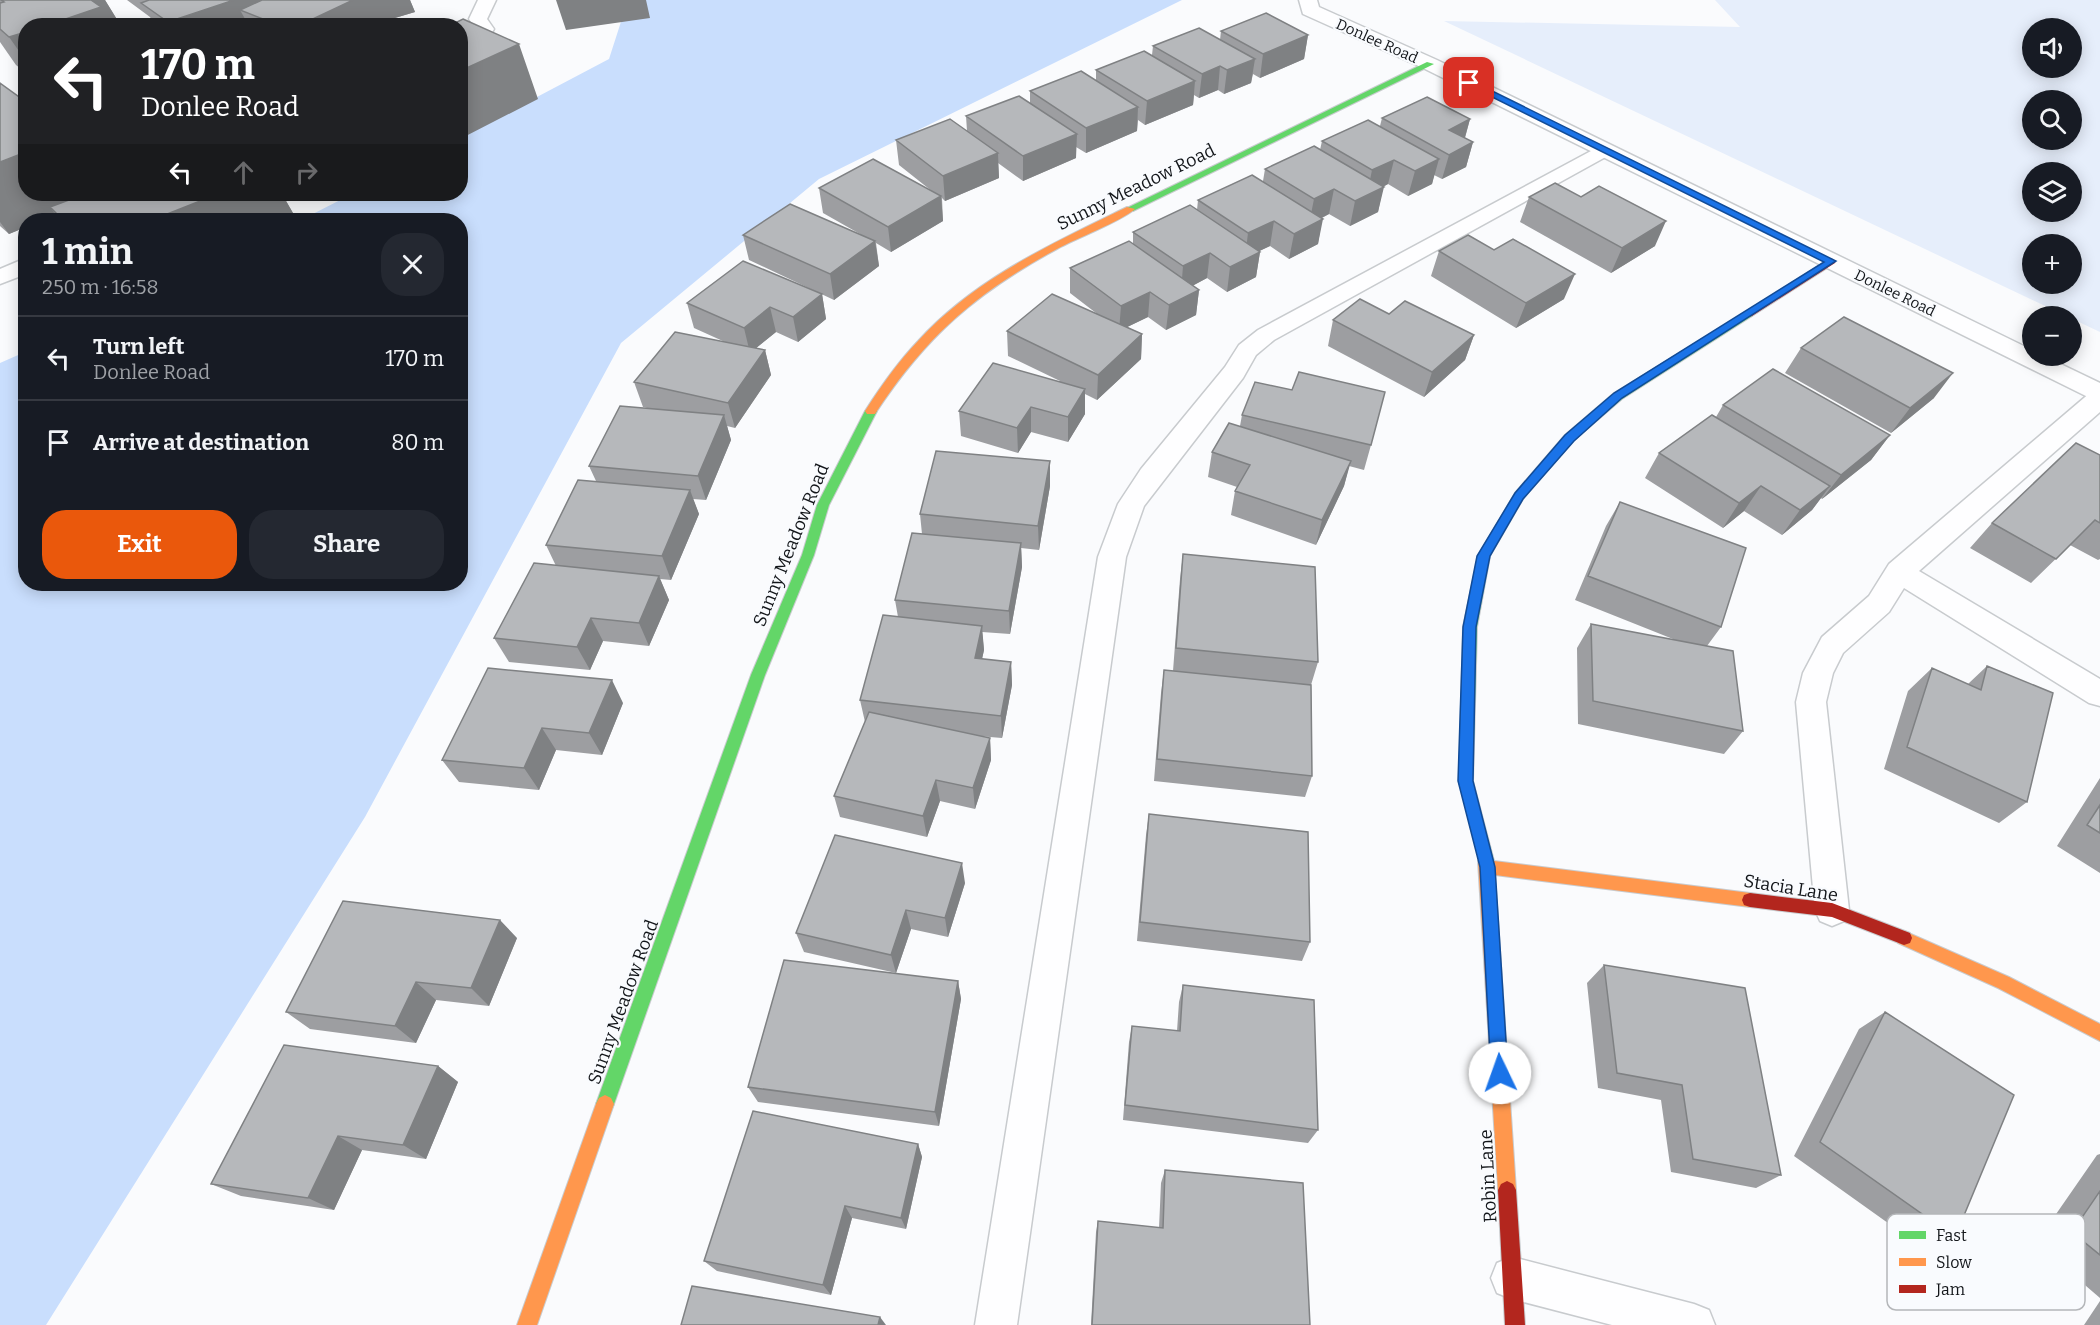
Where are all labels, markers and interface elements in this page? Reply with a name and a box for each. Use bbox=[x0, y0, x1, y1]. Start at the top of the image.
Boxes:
street label: Donlee Road bbox=[1333, 15, 1421, 67]
map controls bbox=[2022, 18, 2082, 366]
button: sound bbox=[2022, 18, 2082, 78]
text: 170 m bbox=[141, 40, 255, 90]
icon: left bbox=[42, 42, 120, 120]
pin bbox=[1443, 57, 1494, 108]
icon: arrive bbox=[1452, 66, 1485, 99]
button: search bbox=[2022, 90, 2082, 150]
text: Donlee Road bbox=[141, 91, 299, 123]
street label: Sunny Meadow Road bbox=[1053, 139, 1219, 235]
icon: left bbox=[164, 156, 197, 189]
icon: ahead bbox=[227, 156, 260, 189]
icon: right bbox=[290, 156, 323, 189]
button: layers bbox=[2022, 162, 2082, 222]
text: 1 min bbox=[42, 230, 133, 274]
button: close bbox=[381, 233, 444, 296]
button: + bbox=[2022, 234, 2082, 294]
street label: Donlee Road bbox=[1852, 266, 1938, 320]
text: 250 m · 16:58 bbox=[42, 275, 158, 299]
button: − bbox=[2022, 306, 2082, 366]
text: Turn left bbox=[93, 333, 185, 360]
icon: left bbox=[42, 342, 75, 375]
text: 170 m bbox=[385, 345, 444, 372]
text: Donlee Road bbox=[93, 360, 210, 384]
icon: arrive bbox=[42, 426, 75, 459]
text: Arrive at destination bbox=[93, 429, 309, 456]
text: 80 m bbox=[391, 429, 444, 456]
street label: Sunny Meadow Road bbox=[748, 460, 834, 630]
button: Exit bbox=[42, 510, 237, 579]
button: Share bbox=[249, 510, 444, 579]
street label: Stacia Lane bbox=[1742, 870, 1840, 906]
street label: Sunny Meadow Road bbox=[583, 916, 663, 1087]
position arrow bbox=[1468, 1041, 1532, 1105]
street label: Robin Lane bbox=[1475, 1129, 1501, 1223]
legend bbox=[1887, 1214, 2085, 1310]
text: Fast bbox=[1936, 1226, 1967, 1245]
text: Slow bbox=[1936, 1253, 1972, 1272]
text: Jam bbox=[1935, 1280, 1965, 1299]

